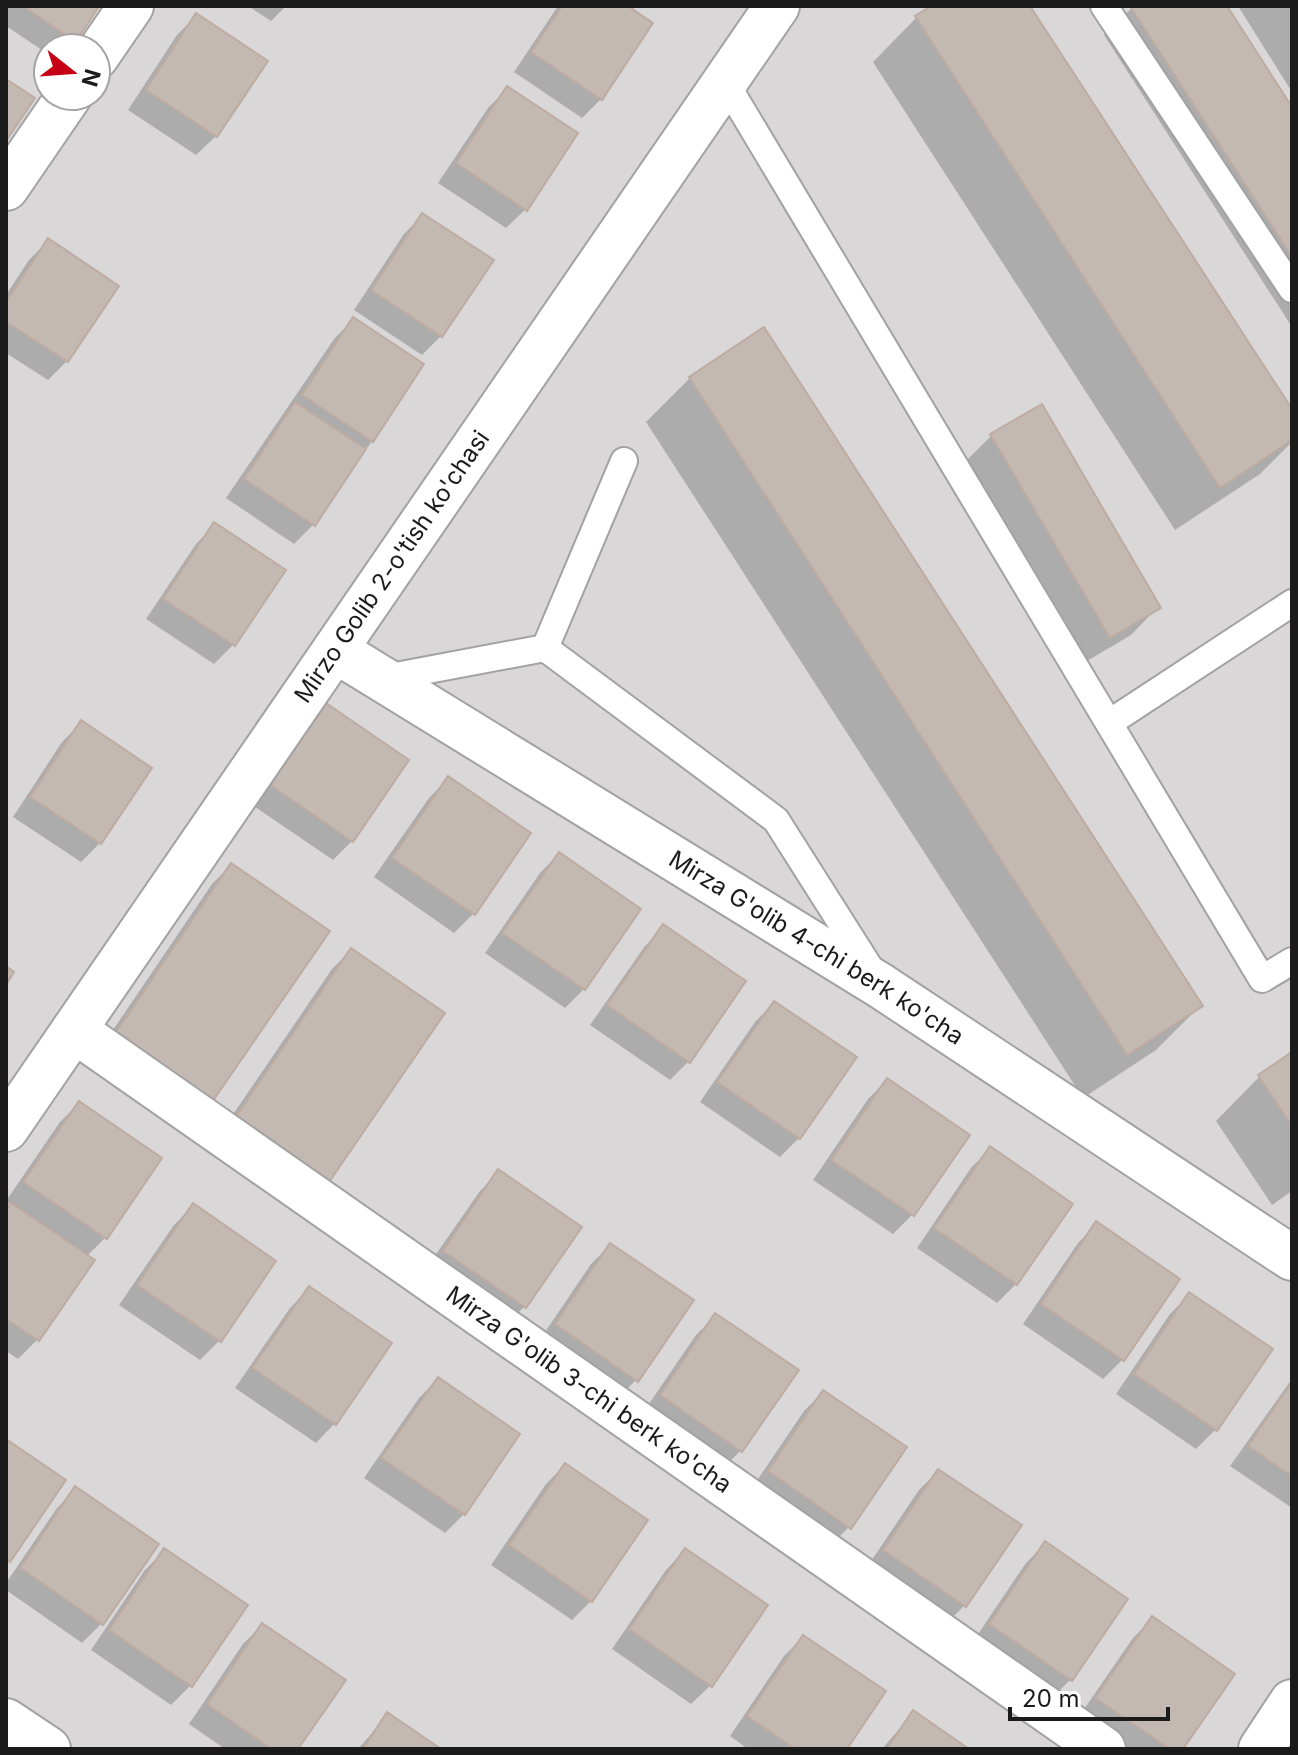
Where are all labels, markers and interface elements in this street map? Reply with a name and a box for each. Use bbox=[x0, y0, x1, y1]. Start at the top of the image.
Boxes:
north arrow bbox=[32, 32, 112, 112]
text: N bbox=[76, 66, 106, 90]
street label: Mirzo Golib 2-o'tish ko'chasi bbox=[288, 425, 495, 708]
street label: Mirza G'olib 4-chi berk ko'cha bbox=[664, 844, 969, 1051]
street label: Mirza G'olib 3-chi berk ko'cha bbox=[441, 1280, 737, 1499]
scale bar bbox=[1010, 1671, 1168, 1721]
text: 20 m bbox=[1022, 1684, 1080, 1713]

